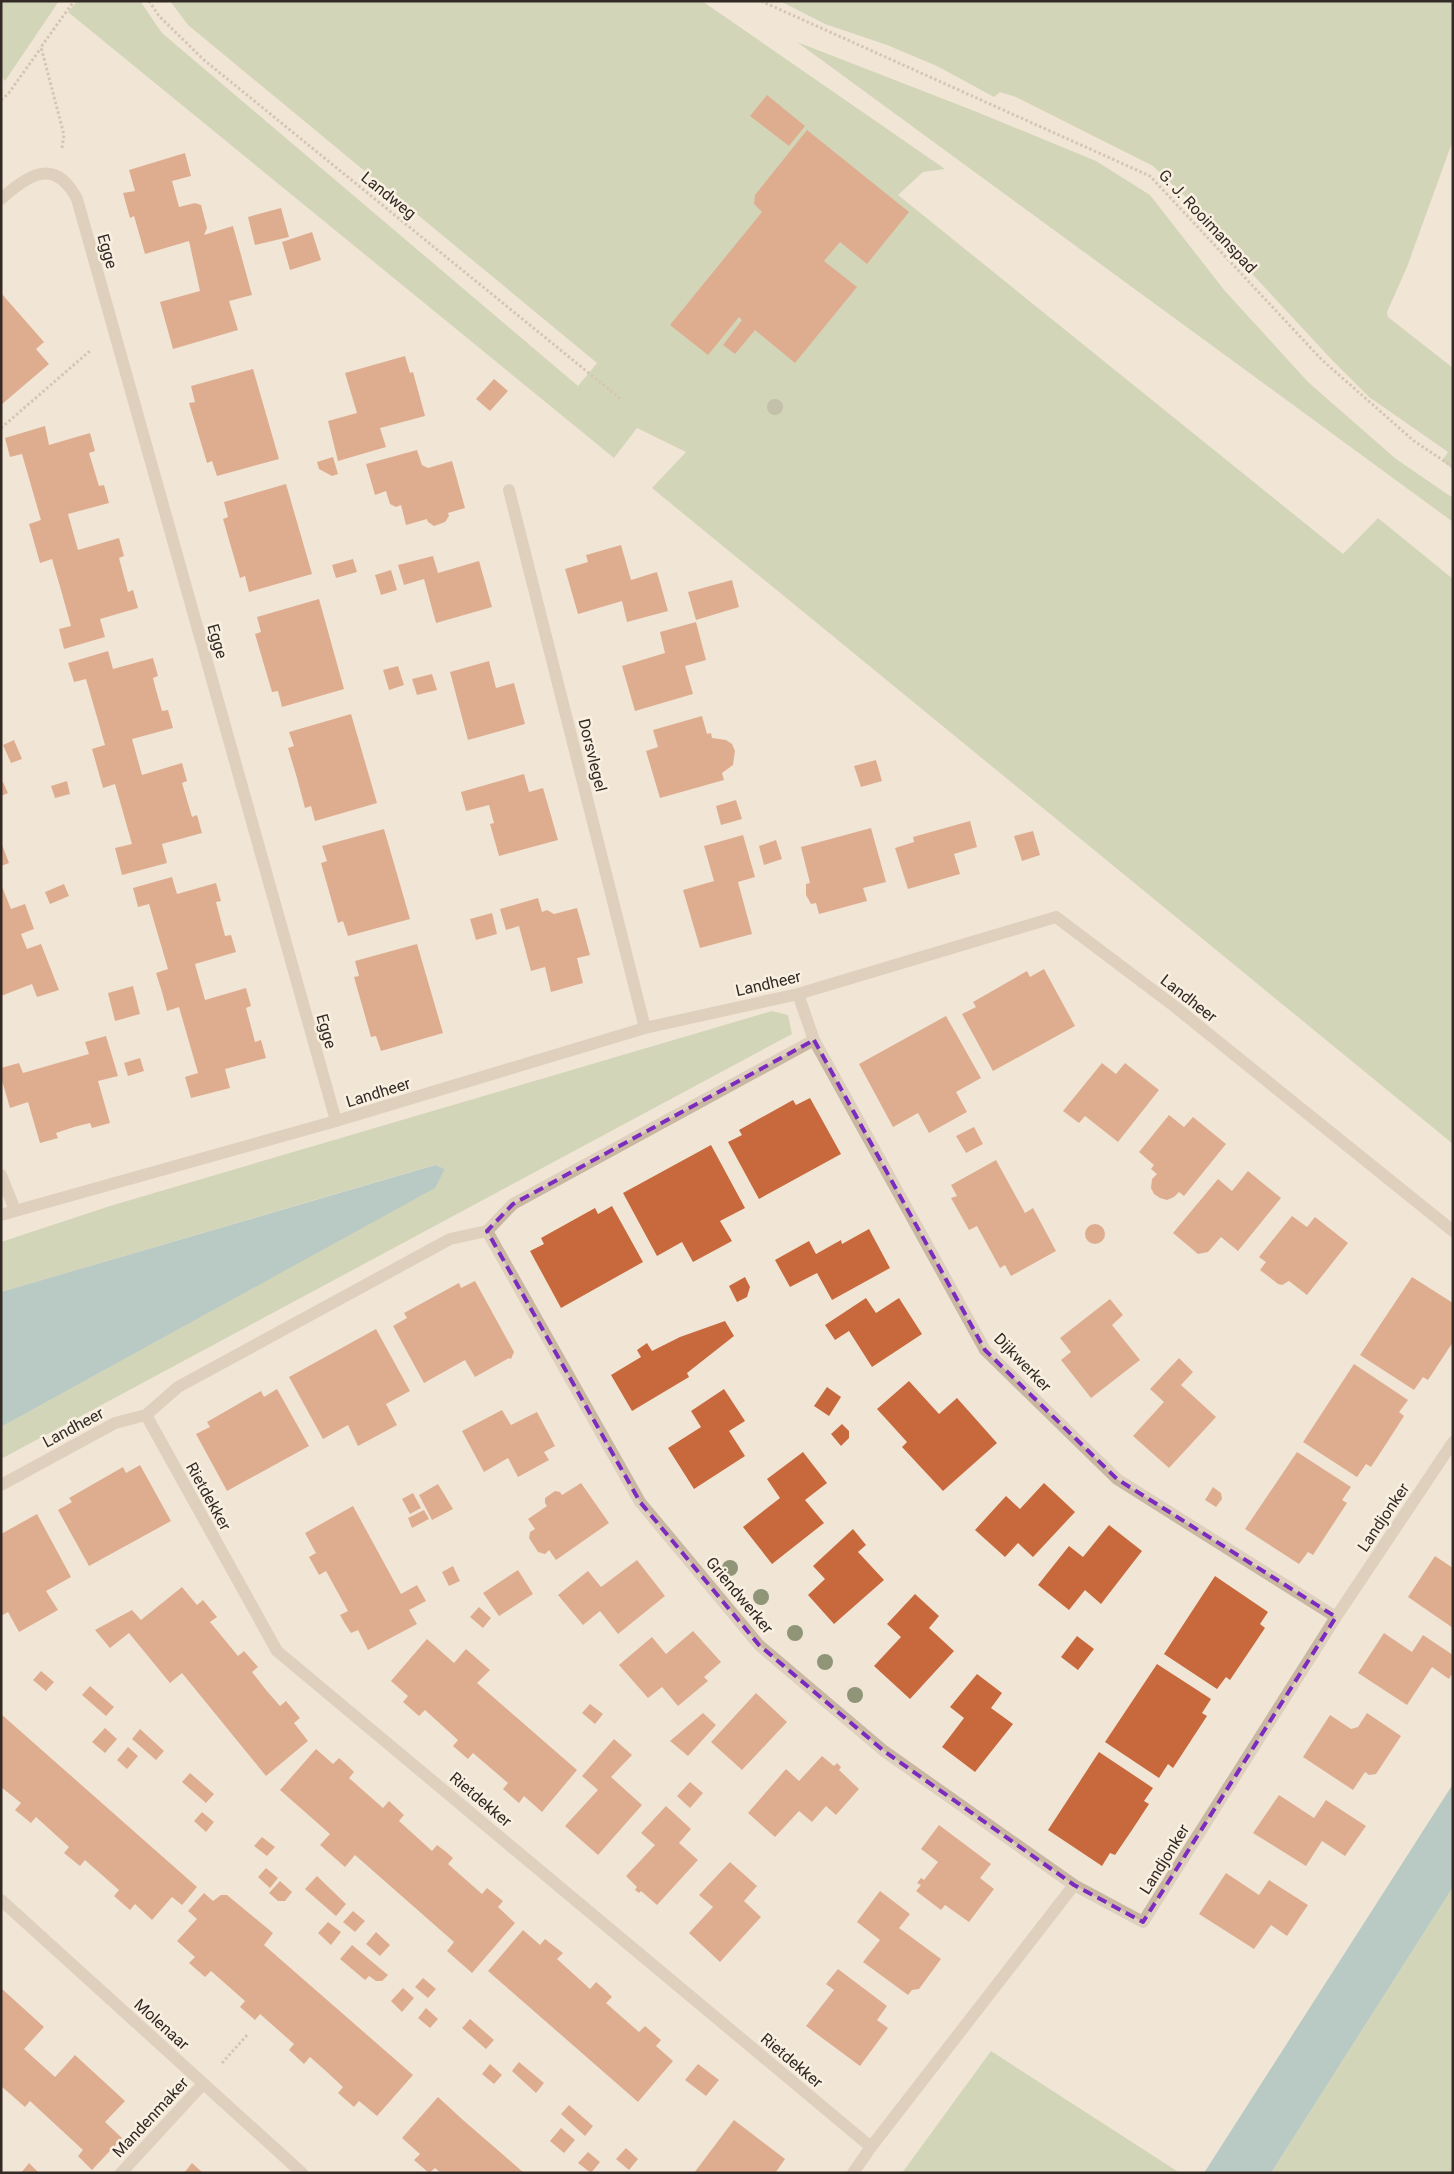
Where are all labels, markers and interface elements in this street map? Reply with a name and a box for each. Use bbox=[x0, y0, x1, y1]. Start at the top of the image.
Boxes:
street label: G. J. Rooimanspad bbox=[1155, 166, 1260, 277]
street label: Landweg bbox=[358, 168, 420, 223]
street label: Egge bbox=[94, 232, 122, 271]
street label: Egge bbox=[204, 622, 232, 661]
street label: Dorsvlegel bbox=[574, 717, 611, 794]
street label: Landheer bbox=[734, 967, 803, 1000]
street label: Landheer bbox=[1157, 970, 1221, 1027]
street label: Egge bbox=[313, 1012, 341, 1051]
street label: Landheer bbox=[344, 1074, 413, 1111]
street label: Dijkwerker bbox=[990, 1329, 1056, 1396]
street label: Landheer bbox=[39, 1403, 108, 1451]
street label: Rietdekker bbox=[182, 1459, 235, 1534]
street label: Landjonker bbox=[1353, 1479, 1414, 1555]
street label: Griendwerker bbox=[702, 1553, 778, 1638]
street label: Rietdekker bbox=[446, 1768, 516, 1831]
street label: Landjonker bbox=[1135, 1820, 1194, 1898]
street label: Molenaar bbox=[130, 1995, 193, 2054]
street label: Rietdekker bbox=[757, 2029, 827, 2092]
street label: Mandenmaker bbox=[108, 2073, 193, 2161]

